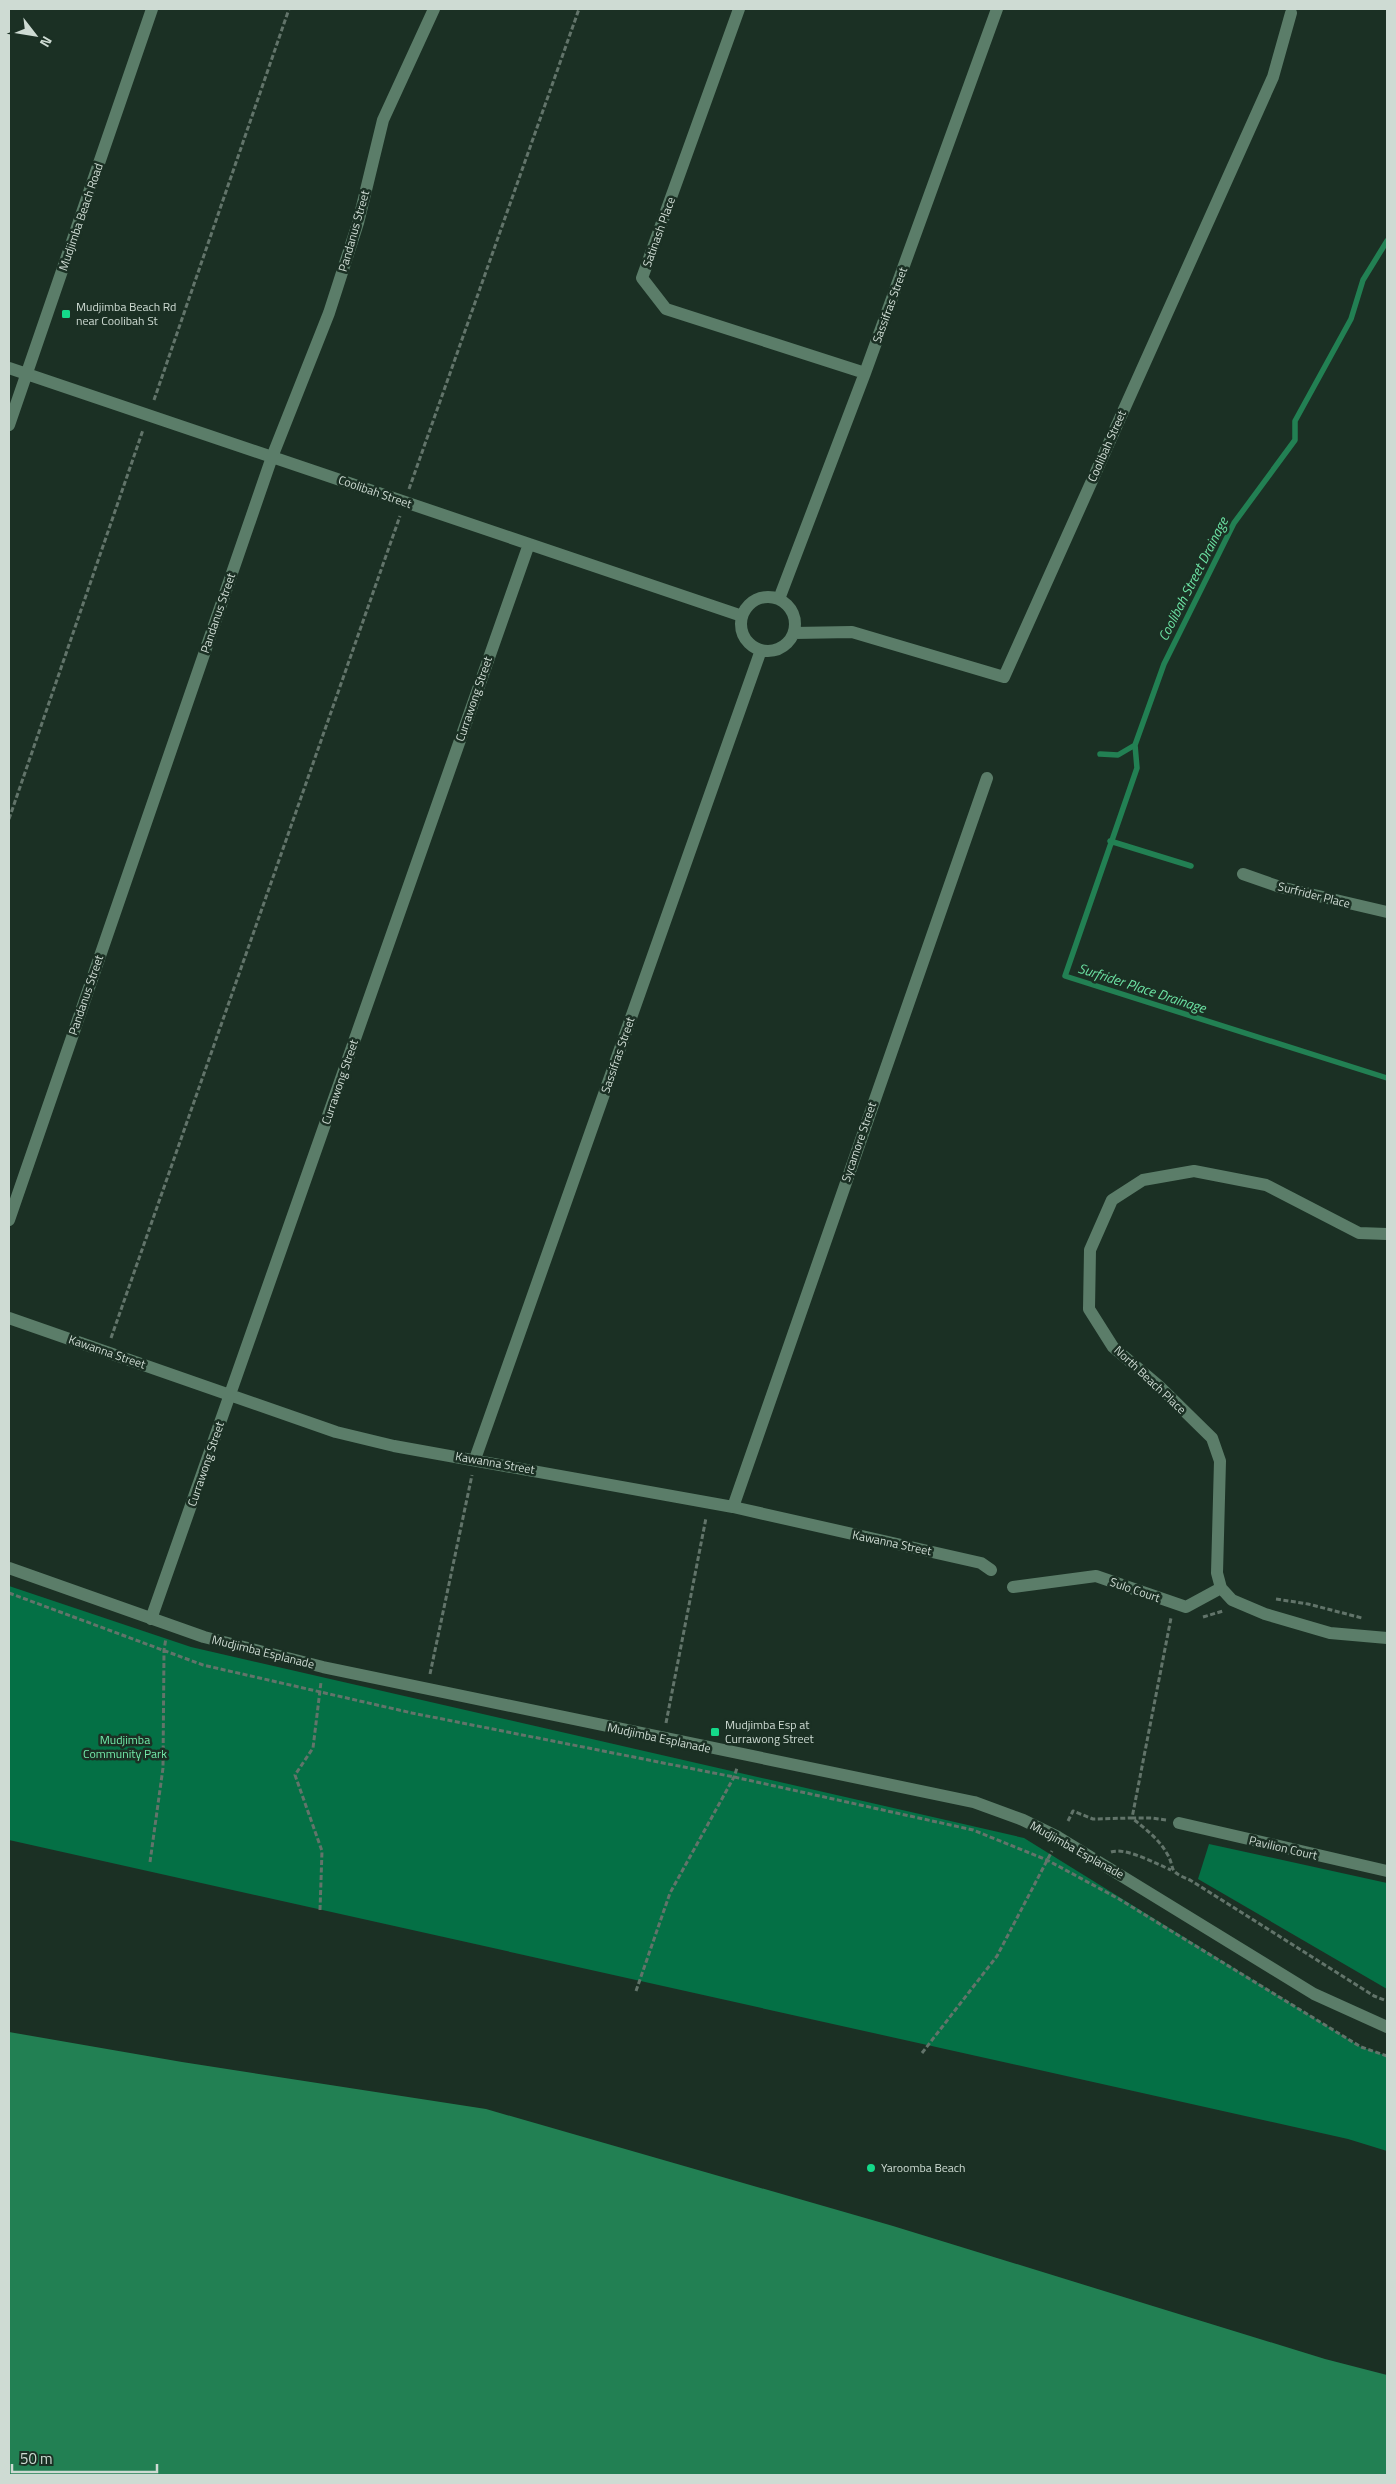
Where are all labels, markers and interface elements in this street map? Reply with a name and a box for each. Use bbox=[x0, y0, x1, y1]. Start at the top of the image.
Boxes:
north arrow bbox=[10, 10, 60, 60]
text: N bbox=[35, 32, 58, 52]
street label: Mudjimba Beach Road bbox=[53, 160, 108, 273]
street label: Pandanus Street bbox=[333, 187, 374, 274]
street label: Satinash Place bbox=[637, 194, 680, 270]
street label: Sassifras Street bbox=[867, 263, 912, 345]
place label: Mudjimba Beach Rd near Coolibah St bbox=[76, 297, 176, 330]
marker: Mudjimba Beach Rd near Coolibah St bbox=[60, 308, 72, 320]
street label: Coolibah Street bbox=[1082, 406, 1131, 485]
street label: Coolibah Street bbox=[336, 470, 415, 513]
water label: Coolibah Street Drainage bbox=[1152, 512, 1234, 644]
street label: Pandanus Street bbox=[195, 569, 240, 656]
street label: Currawong Street bbox=[450, 653, 497, 744]
street label: Surfrider Place bbox=[1276, 876, 1352, 913]
street label: Pandanus Street bbox=[63, 951, 108, 1038]
water label: Surfrider Place Drainage bbox=[1075, 957, 1210, 1019]
street label: Sassifras Street bbox=[596, 1013, 640, 1096]
street label: Currawong Street bbox=[316, 1036, 363, 1127]
street label: Sycamore Street bbox=[836, 1099, 881, 1184]
street label: Kawanna Street bbox=[66, 1329, 149, 1374]
street label: North Beach Place bbox=[1110, 1341, 1191, 1418]
street label: Currawong Street bbox=[182, 1418, 229, 1509]
street label: Kawanna Street bbox=[454, 1446, 537, 1479]
street label: Kawanna Street bbox=[851, 1525, 934, 1560]
street label: Sulo Court bbox=[1107, 1572, 1164, 1607]
street label: Mudjimba Esplanade bbox=[210, 1630, 316, 1673]
place label: Mudjimba Esp at Currawong Street bbox=[725, 1715, 814, 1748]
street label: Mudjimba Esplanade bbox=[606, 1717, 713, 1758]
marker: Mudjimba Esp at Currawong Street bbox=[709, 1726, 721, 1738]
park label: Mudjimba Community Park bbox=[83, 1730, 167, 1763]
street label: Mudjimba Esplanade bbox=[1027, 1816, 1128, 1883]
street label: Pavilion Court bbox=[1247, 1830, 1320, 1865]
place label: Yaroomba Beach bbox=[881, 2158, 966, 2177]
marker: Yaroomba Beach bbox=[865, 2162, 877, 2174]
scale bar bbox=[12, 2442, 158, 2474]
text: 50 m bbox=[20, 2447, 53, 2470]

